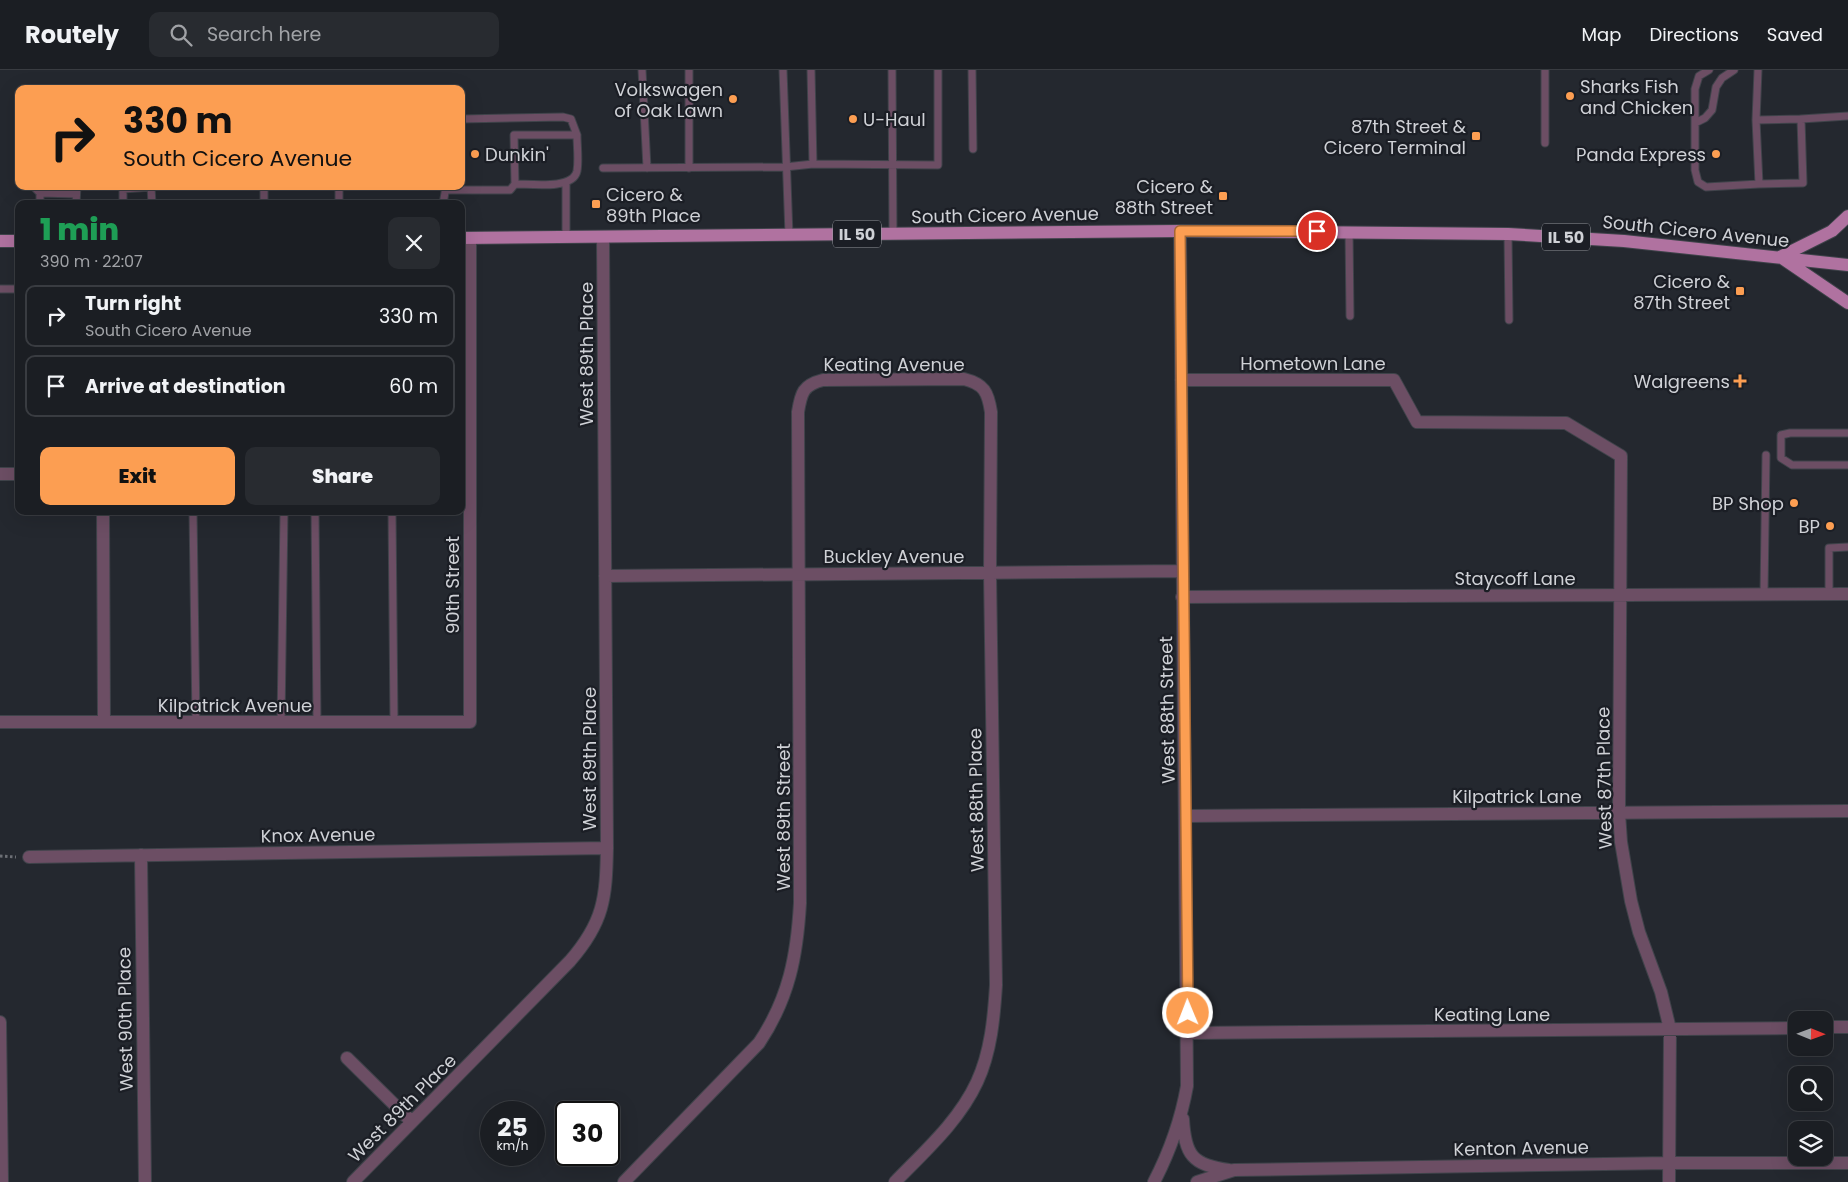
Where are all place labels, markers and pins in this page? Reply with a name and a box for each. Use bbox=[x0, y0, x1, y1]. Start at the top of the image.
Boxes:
place label: Sharks Fish and Chicken bbox=[1580, 74, 1693, 120]
place label: Volkswagen of Oak Lawn bbox=[614, 77, 723, 123]
marker: Sharks Fish and Chicken bbox=[1564, 90, 1576, 102]
marker: Volkswagen of Oak Lawn bbox=[727, 93, 739, 105]
place label: U-Haul bbox=[863, 107, 926, 132]
marker: U-Haul bbox=[847, 113, 859, 125]
place label: 87th Street & Cicero Terminal bbox=[1324, 114, 1467, 160]
marker: 87th Street & Cicero Terminal bbox=[1470, 130, 1482, 142]
place label: Dunkin' bbox=[485, 142, 549, 167]
place label: Panda Express bbox=[1576, 142, 1706, 167]
marker: Dunkin' bbox=[469, 148, 481, 160]
marker: Panda Express bbox=[1710, 148, 1722, 160]
place label: Cicero & 88th Street bbox=[1115, 174, 1214, 220]
place label: Cicero & 89th Place bbox=[606, 182, 701, 228]
marker: Cicero & 88th Street bbox=[1217, 190, 1229, 202]
marker: Cicero & 89th Place bbox=[590, 198, 602, 210]
pin bbox=[1296, 210, 1338, 252]
place label: Cicero & 87th Street bbox=[1633, 269, 1731, 315]
marker: Cicero & 87th Street bbox=[1734, 285, 1746, 297]
place label: Walgreens bbox=[1634, 369, 1730, 394]
marker: Walgreens bbox=[1734, 375, 1746, 387]
place label: BP Shop bbox=[1712, 491, 1784, 516]
marker: BP Shop bbox=[1788, 497, 1800, 509]
place label: BP bbox=[1799, 514, 1820, 539]
marker: BP bbox=[1824, 520, 1836, 532]

